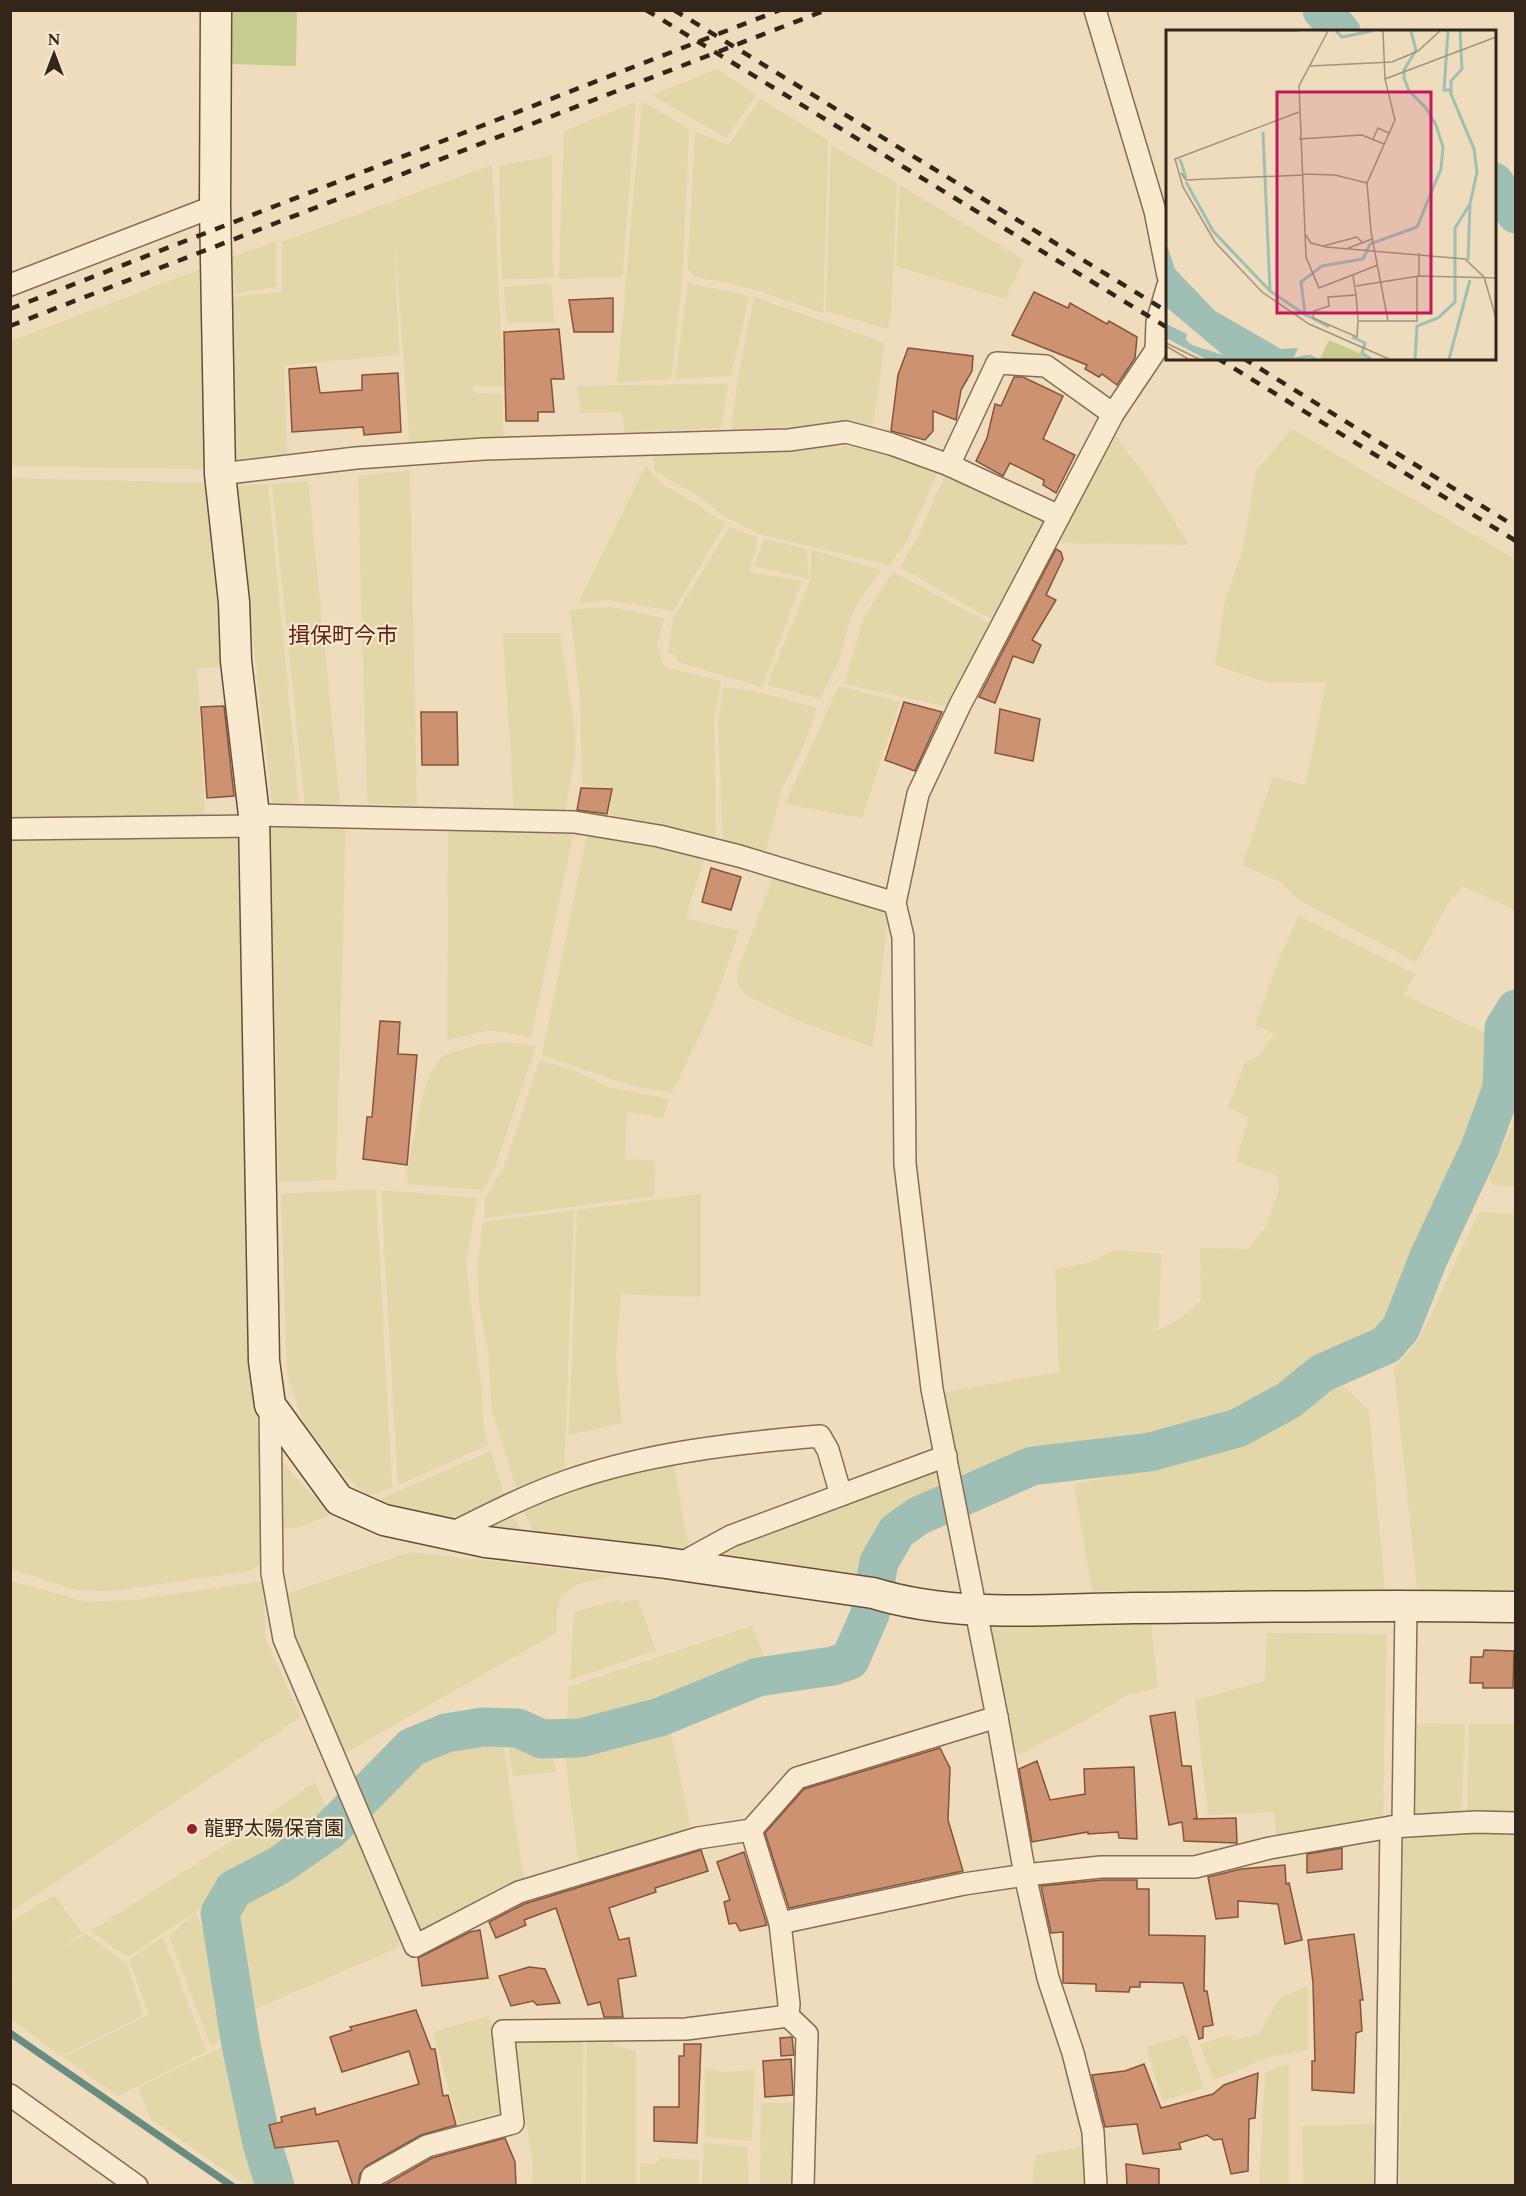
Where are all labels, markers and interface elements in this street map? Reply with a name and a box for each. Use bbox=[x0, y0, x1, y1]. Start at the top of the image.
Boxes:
north arrow bbox=[24, 24, 84, 84]
text: N bbox=[47, 28, 61, 52]
inset map bbox=[1166, 30, 1496, 360]
district label: 揖保町今市 bbox=[288, 620, 398, 653]
place label: 龍野太陽保育園 bbox=[204, 1814, 344, 1844]
marker: 龍野太陽保育園 bbox=[185, 1822, 199, 1836]

